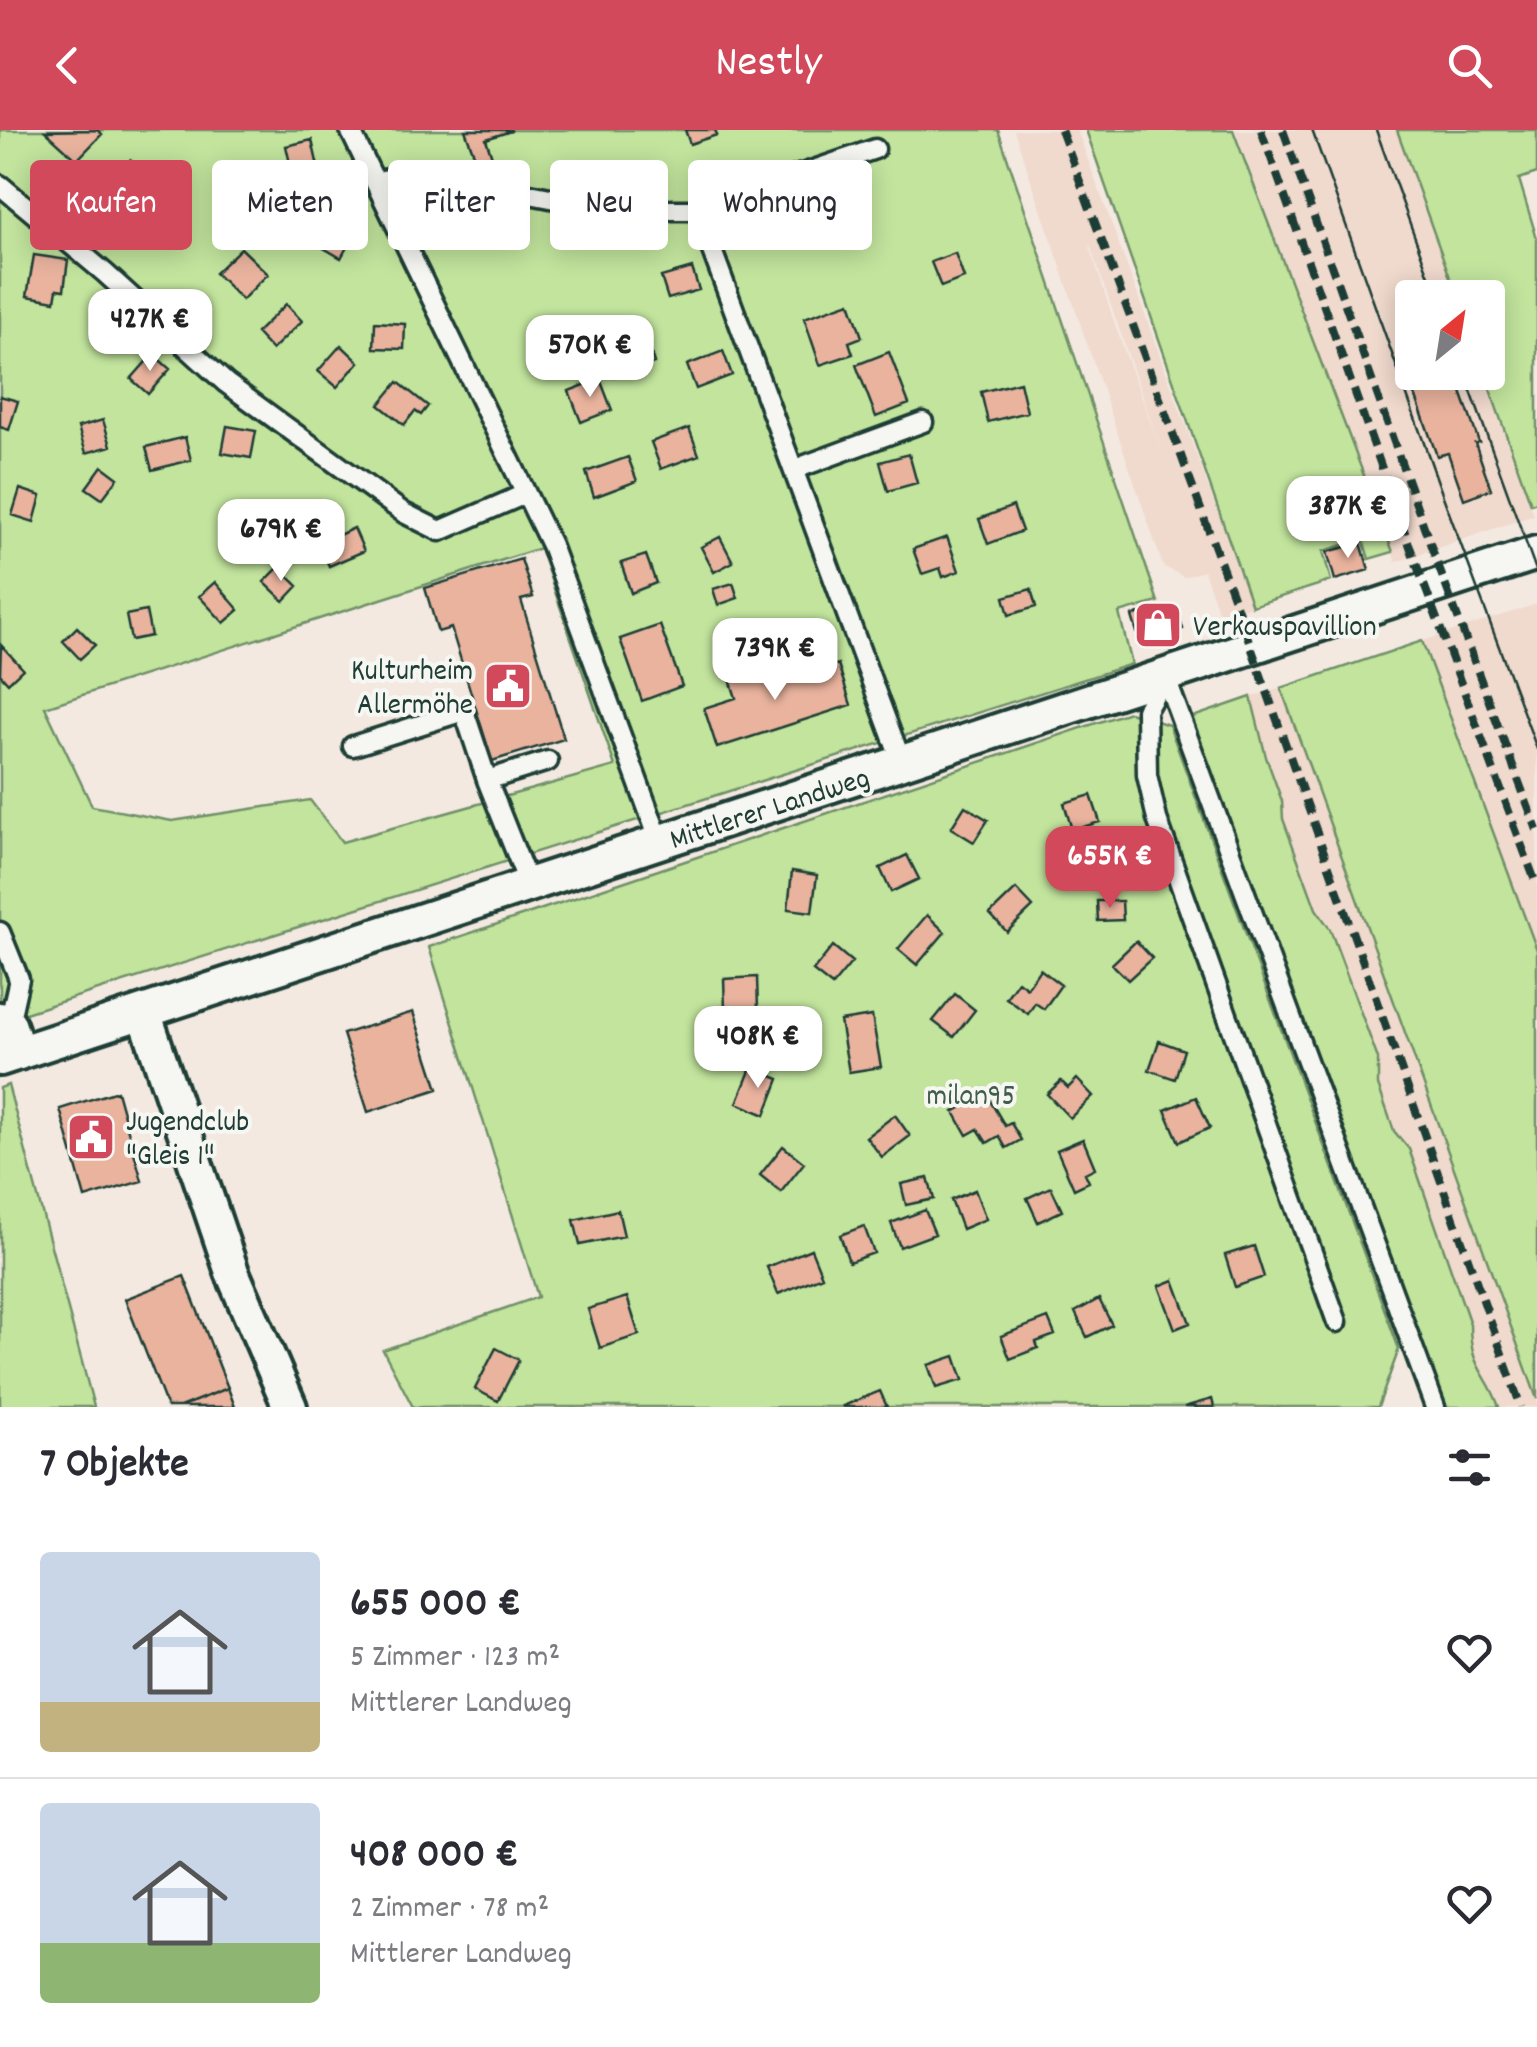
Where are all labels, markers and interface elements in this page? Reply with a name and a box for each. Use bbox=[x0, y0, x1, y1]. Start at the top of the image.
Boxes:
text: Nestly bbox=[715, 33, 822, 97]
icon: back bbox=[40, 38, 95, 93]
icon: search bbox=[1442, 38, 1497, 93]
chip: Kaufen bbox=[30, 160, 192, 250]
chip: Mieten bbox=[212, 160, 368, 250]
chip: Filter bbox=[388, 160, 530, 250]
chip: Neu bbox=[550, 160, 668, 250]
chip: Wohnung bbox=[688, 160, 872, 250]
north arrow bbox=[1395, 280, 1505, 390]
map controls bbox=[1395, 280, 1505, 390]
pin: 427K € bbox=[69, 289, 231, 374]
text: 427K € bbox=[110, 298, 190, 344]
pin: 570K € bbox=[509, 315, 671, 400]
text: 570K € bbox=[548, 324, 632, 370]
pin: 387K € bbox=[1267, 476, 1429, 561]
text: 387K € bbox=[1308, 485, 1388, 531]
pin: 679K € bbox=[200, 499, 362, 584]
text: 679K € bbox=[240, 508, 322, 554]
shop icon: Verkauspavillion bbox=[1132, 599, 1184, 651]
place label: Verkauspavillion bbox=[1193, 608, 1377, 651]
pin: 739K € bbox=[694, 618, 856, 703]
text: 739K € bbox=[734, 627, 816, 673]
place label: Kulturheim Allermöhe bbox=[351, 652, 473, 729]
public building icon: Kulturheim Allermöhe bbox=[482, 660, 534, 712]
street label: Mittlerer Landweg bbox=[665, 759, 876, 864]
pin: 655K € bbox=[1029, 826, 1191, 911]
text: 655K € bbox=[1067, 835, 1153, 881]
pin: 408K € bbox=[677, 1006, 839, 1091]
text: 408K € bbox=[716, 1015, 800, 1061]
park label: milan95 bbox=[927, 1077, 1015, 1120]
place label: Jugendclub "Gleis 1" bbox=[126, 1103, 249, 1180]
public building icon: Jugendclub "Gleis 1" bbox=[65, 1111, 117, 1163]
text: 7 Objekte bbox=[40, 1437, 189, 1497]
icon: filters bbox=[1442, 1440, 1497, 1495]
text: 655 000 € bbox=[350, 1576, 521, 1636]
icon: home bbox=[120, 1592, 240, 1712]
icon: heart bbox=[1442, 1625, 1497, 1680]
text: 5 Zimmer · 123 m² bbox=[350, 1636, 560, 1682]
text: Mittlerer Landweg bbox=[350, 1682, 572, 1728]
text: 408 000 € bbox=[350, 1827, 519, 1887]
icon: home bbox=[120, 1843, 240, 1963]
icon: heart bbox=[1442, 1876, 1497, 1931]
text: 2 Zimmer · 78 m² bbox=[350, 1887, 549, 1933]
text: Mittlerer Landweg bbox=[350, 1933, 572, 1979]

